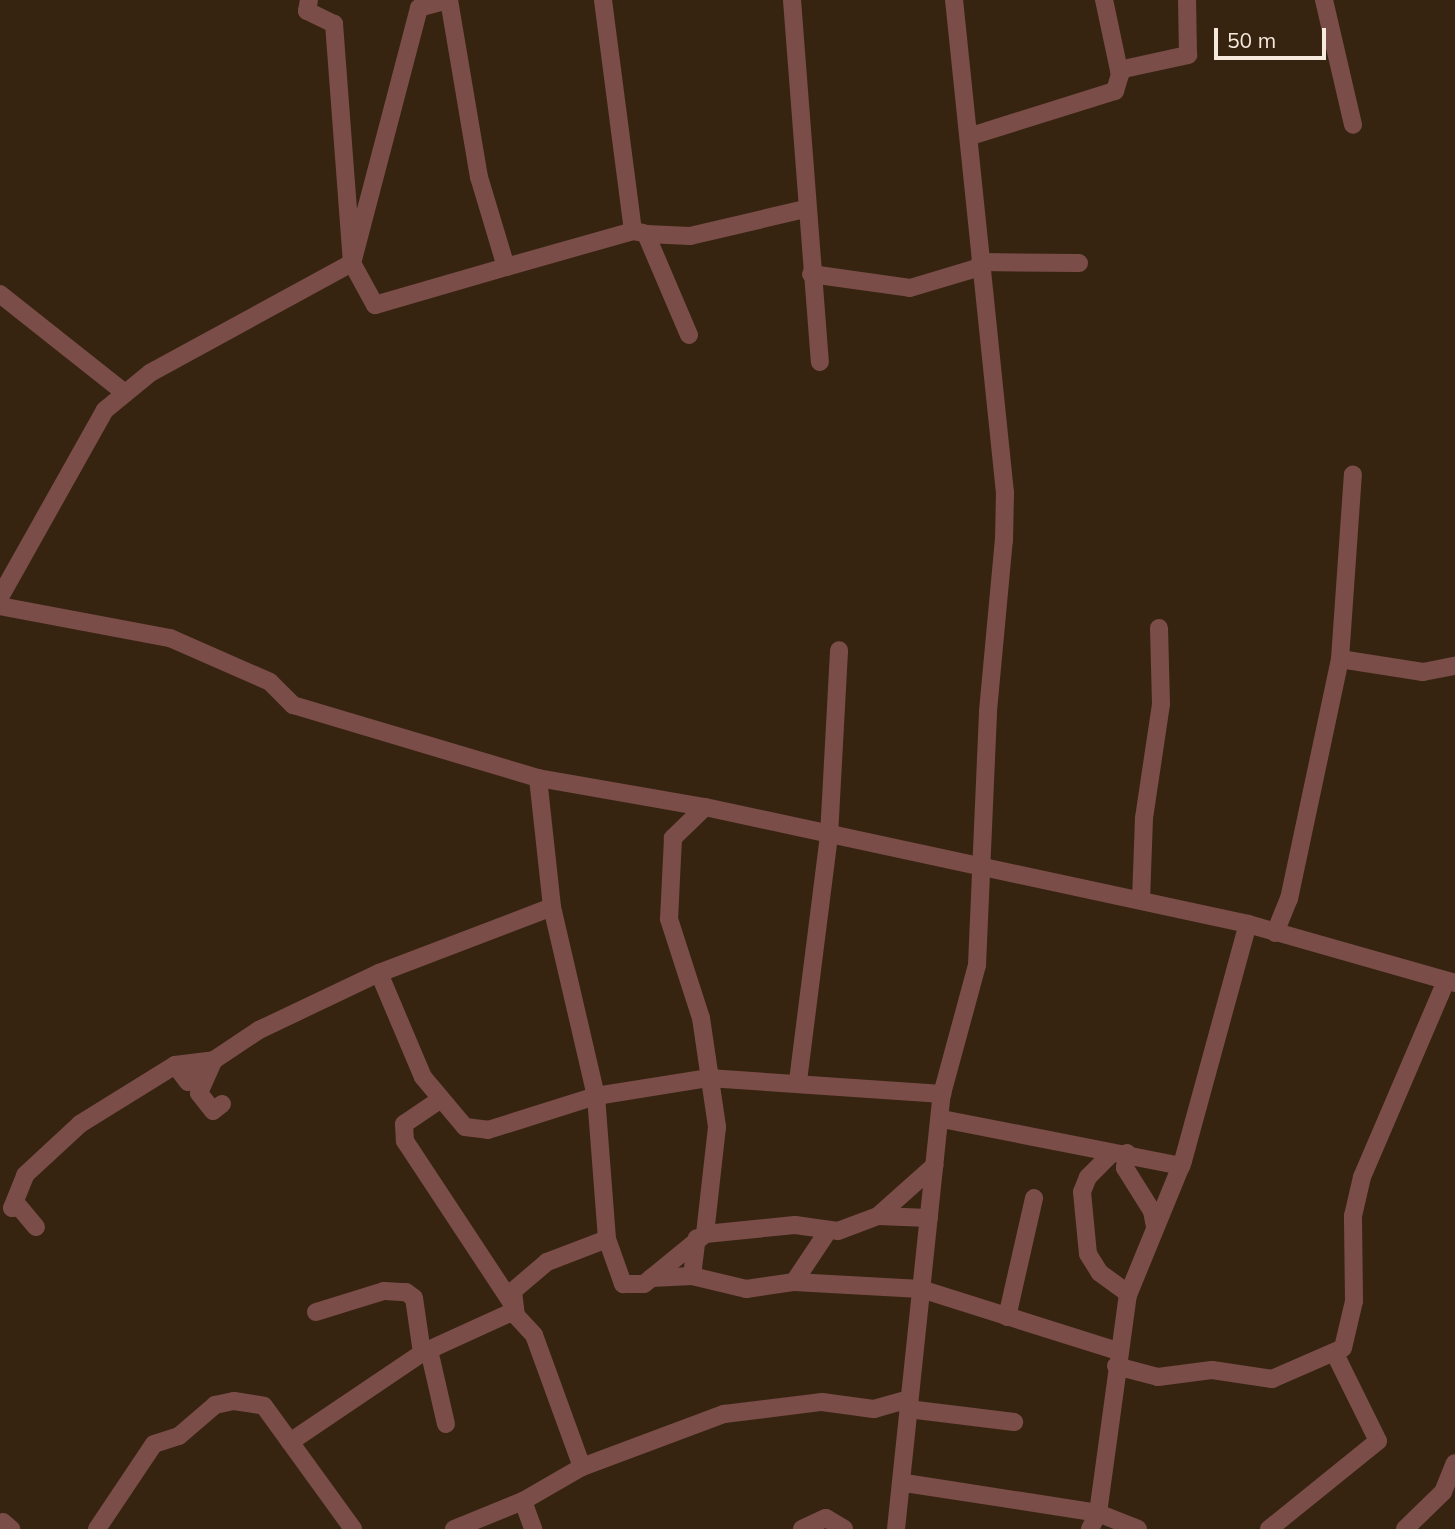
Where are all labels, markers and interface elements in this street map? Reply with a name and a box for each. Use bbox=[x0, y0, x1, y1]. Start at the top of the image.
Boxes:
scale bar bbox=[1217, 14, 1329, 58]
text: 50 m bbox=[1227, 27, 1276, 53]

